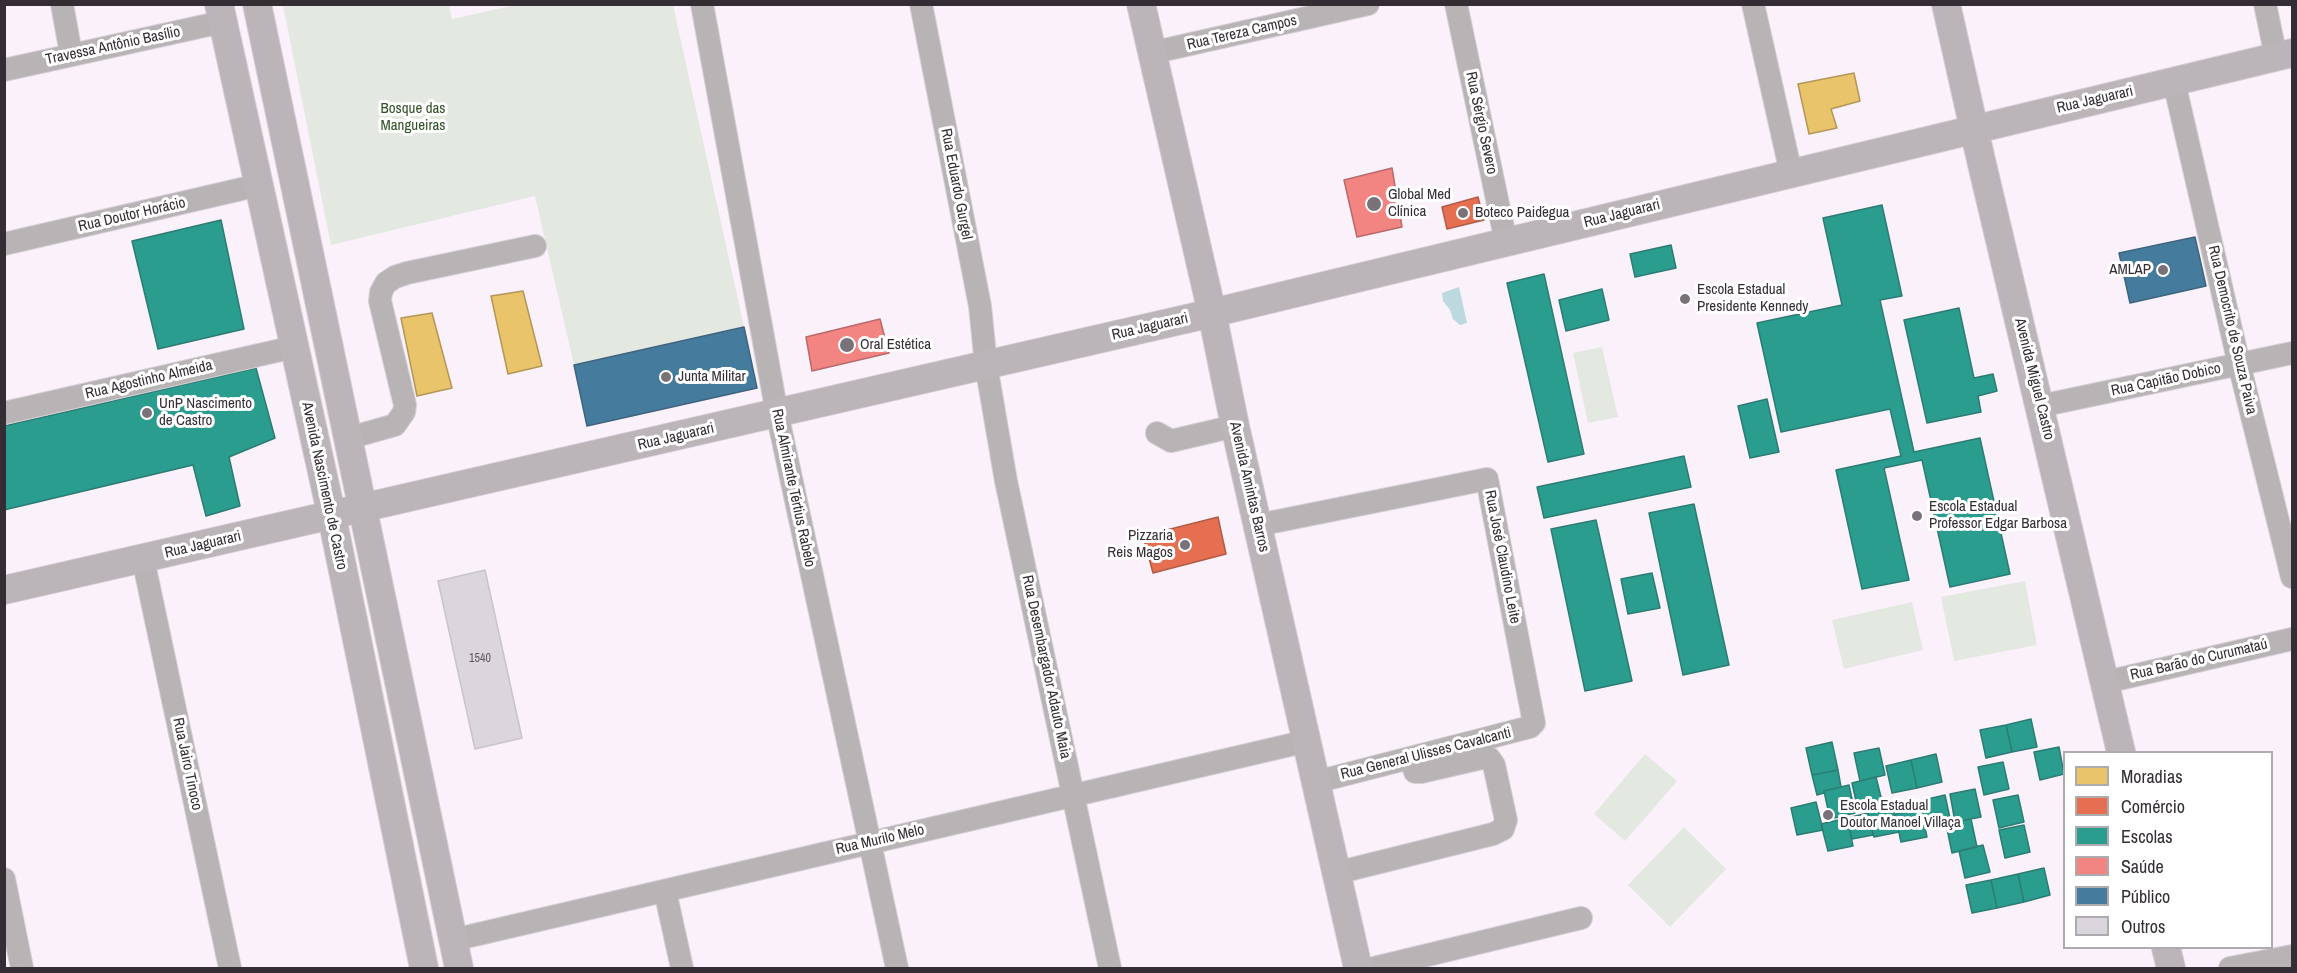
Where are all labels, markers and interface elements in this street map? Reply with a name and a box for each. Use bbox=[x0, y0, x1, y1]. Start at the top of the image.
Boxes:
street label: Rua Tereza Campos bbox=[1185, 12, 1299, 54]
street label: Travessa Antônio Basílio bbox=[44, 23, 182, 69]
street label: Rua Sérgio Severo bbox=[1461, 70, 1501, 176]
street label: Rua Jaguarari bbox=[2055, 82, 2135, 118]
park label: Bosque das Mangueiras bbox=[381, 100, 445, 135]
street label: Rua Eduardo Gurgel bbox=[936, 127, 976, 241]
place label: Global Med Clínica bbox=[1388, 186, 1451, 221]
street label: Rua Doutor Horácio bbox=[77, 194, 187, 236]
marker: Global Med Clínica bbox=[1365, 195, 1383, 213]
street label: Rua Jaguarari bbox=[1582, 196, 1662, 232]
place label: Boteco Paid´egua bbox=[1475, 204, 1569, 222]
marker: Boteco Paid´egua bbox=[1456, 206, 1470, 220]
street label: Rua Democrito de Souza Paiva bbox=[2204, 244, 2260, 416]
place label: AMLAP bbox=[2109, 261, 2151, 279]
marker: AMLAP bbox=[2156, 263, 2170, 277]
place label: Escola Estadual Presidente Kennedy bbox=[1697, 281, 1808, 316]
marker: Escola Estadual Presidente Kennedy bbox=[1678, 292, 1692, 306]
street label: Rua Jaguarari bbox=[1110, 309, 1190, 345]
street label: Avenida Miguel Castro bbox=[2010, 316, 2058, 442]
marker: Oral Estética bbox=[838, 336, 856, 354]
place label: Oral Estética bbox=[860, 336, 931, 354]
street label: Rua Agostinho Almeida bbox=[84, 357, 214, 403]
street label: Rua Capitão Dobico bbox=[2110, 360, 2222, 400]
place label: Junta Militar bbox=[678, 368, 746, 386]
marker: Junta Militar bbox=[659, 370, 673, 384]
place label: UnP Nascimento de Castro bbox=[159, 395, 252, 430]
street label: Avenida Nascimento de Castro bbox=[297, 401, 351, 571]
marker: UnP Nascimento de Castro bbox=[140, 406, 154, 420]
street label: Rua Almirante Tértius Rabelo bbox=[767, 407, 819, 569]
street label: Rua Jaguarari bbox=[636, 419, 716, 455]
street label: Avenida Amintas Barros bbox=[1225, 420, 1273, 554]
street label: Rua José Claudino Leite bbox=[1480, 489, 1524, 625]
place label: Escola Estadual Professor Edgar Barbosa bbox=[1929, 498, 2067, 533]
marker: Escola Estadual Professor Edgar Barbosa bbox=[1910, 509, 1924, 523]
street label: Rua Jaguarari bbox=[163, 527, 243, 563]
place label: Pizzaria Reis Magos bbox=[1107, 527, 1173, 562]
marker: Pizzaria Reis Magos bbox=[1178, 538, 1192, 552]
street label: Rua Desembargador Adauto Maia bbox=[1018, 574, 1074, 760]
street label: Rua Barão do Curumataú bbox=[2129, 635, 2269, 685]
house number: 1540 bbox=[469, 652, 491, 666]
street label: Rua Jairo Tinoco bbox=[168, 716, 206, 812]
street label: Rua General Ulisses Cavalcanti bbox=[1339, 724, 1513, 784]
legend bbox=[2063, 751, 2273, 949]
text: Moradias bbox=[2121, 764, 2183, 789]
text: Comércio bbox=[2121, 794, 2185, 819]
place label: Escola Estadual Doutor Manoel Villaça bbox=[1840, 797, 1961, 832]
marker: Escola Estadual Doutor Manoel Villaça bbox=[1821, 808, 1835, 822]
street label: Rua Murilo Melo bbox=[834, 821, 926, 859]
text: Escolas bbox=[2121, 824, 2173, 849]
text: Saúde bbox=[2121, 854, 2164, 879]
text: Público bbox=[2121, 884, 2170, 909]
text: Outros bbox=[2121, 914, 2165, 939]

